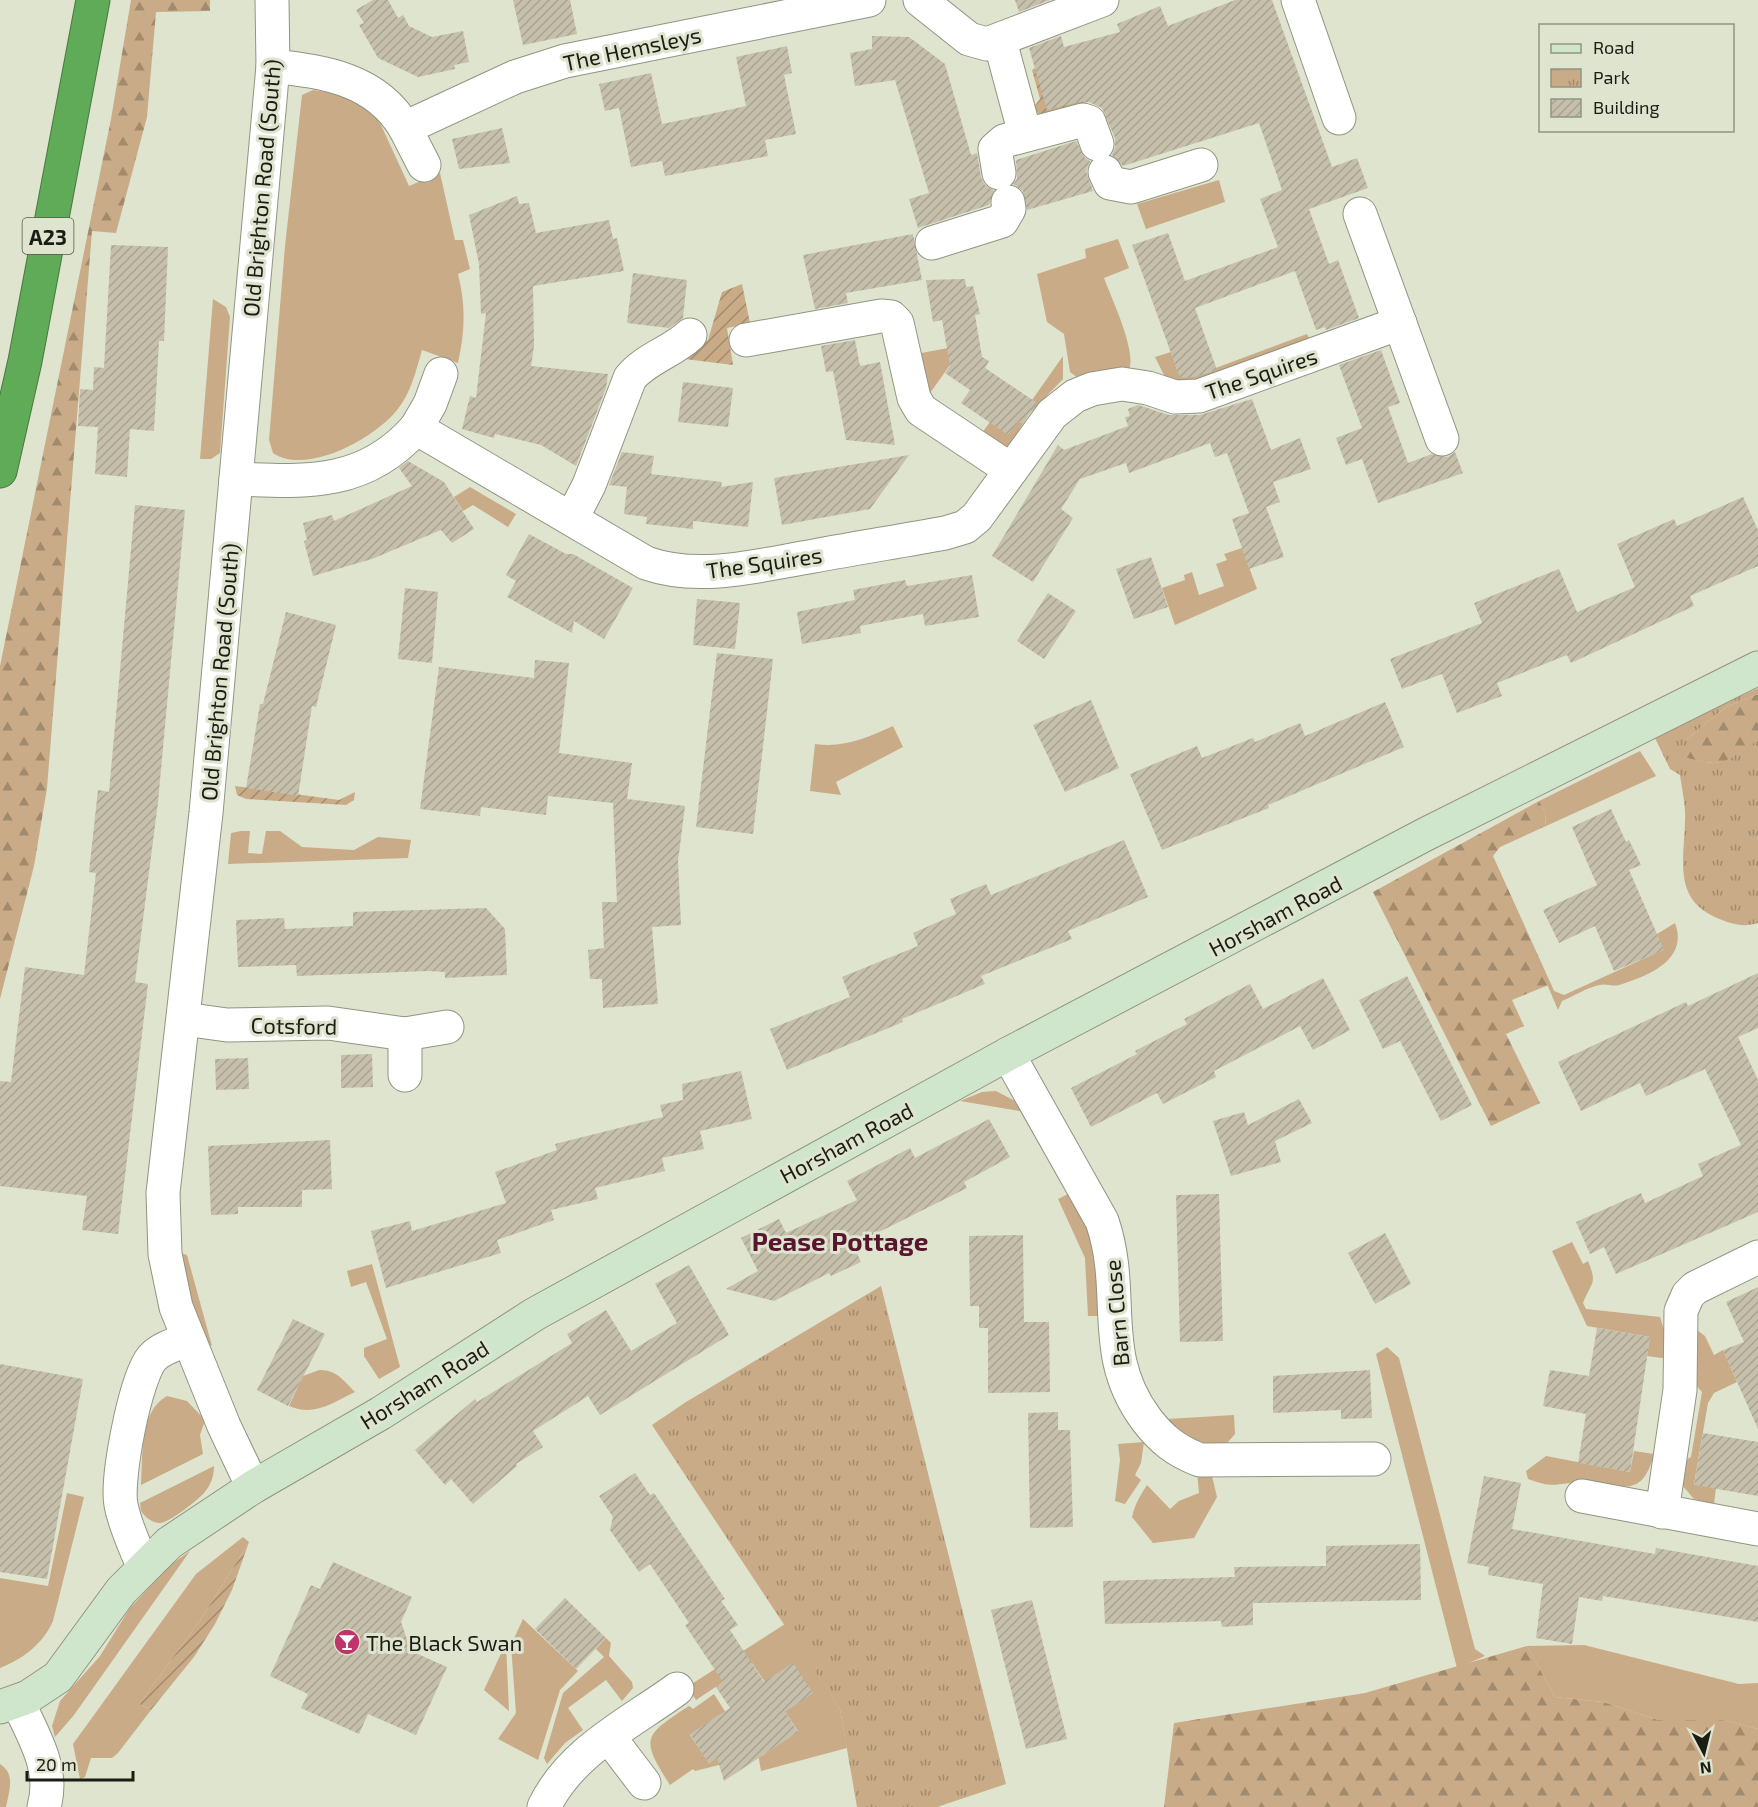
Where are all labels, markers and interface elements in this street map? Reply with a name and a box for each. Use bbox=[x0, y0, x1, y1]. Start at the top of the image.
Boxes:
street label: The Hemsleys bbox=[561, 21, 703, 75]
legend bbox=[1539, 24, 1734, 132]
text: Road bbox=[1593, 36, 1634, 58]
street label: Old Brighton Road (South) bbox=[237, 58, 285, 318]
text: Park bbox=[1593, 66, 1630, 88]
text: Building bbox=[1593, 96, 1660, 118]
road number: A23 bbox=[22, 218, 74, 254]
street label: The Squires bbox=[1202, 342, 1320, 404]
street label: The Squires bbox=[704, 541, 824, 583]
street label: Old Brighton Road (South) bbox=[195, 542, 243, 802]
street label: Horsham Road bbox=[1204, 869, 1346, 961]
street label: Cotsford bbox=[251, 1011, 337, 1039]
street label: Horsham Road bbox=[775, 1096, 917, 1188]
district label: Pease Pottage bbox=[752, 1225, 928, 1256]
street label: Barn Close bbox=[1098, 1259, 1134, 1367]
street label: Horsham Road bbox=[355, 1334, 493, 1434]
bar icon: The Black Swan bbox=[332, 1627, 362, 1657]
place label: The Black Swan bbox=[366, 1629, 522, 1655]
north arrow bbox=[1674, 1723, 1734, 1783]
scale bar bbox=[27, 1744, 134, 1782]
text: 20 m bbox=[36, 1753, 77, 1775]
text: N bbox=[1699, 1758, 1713, 1779]

